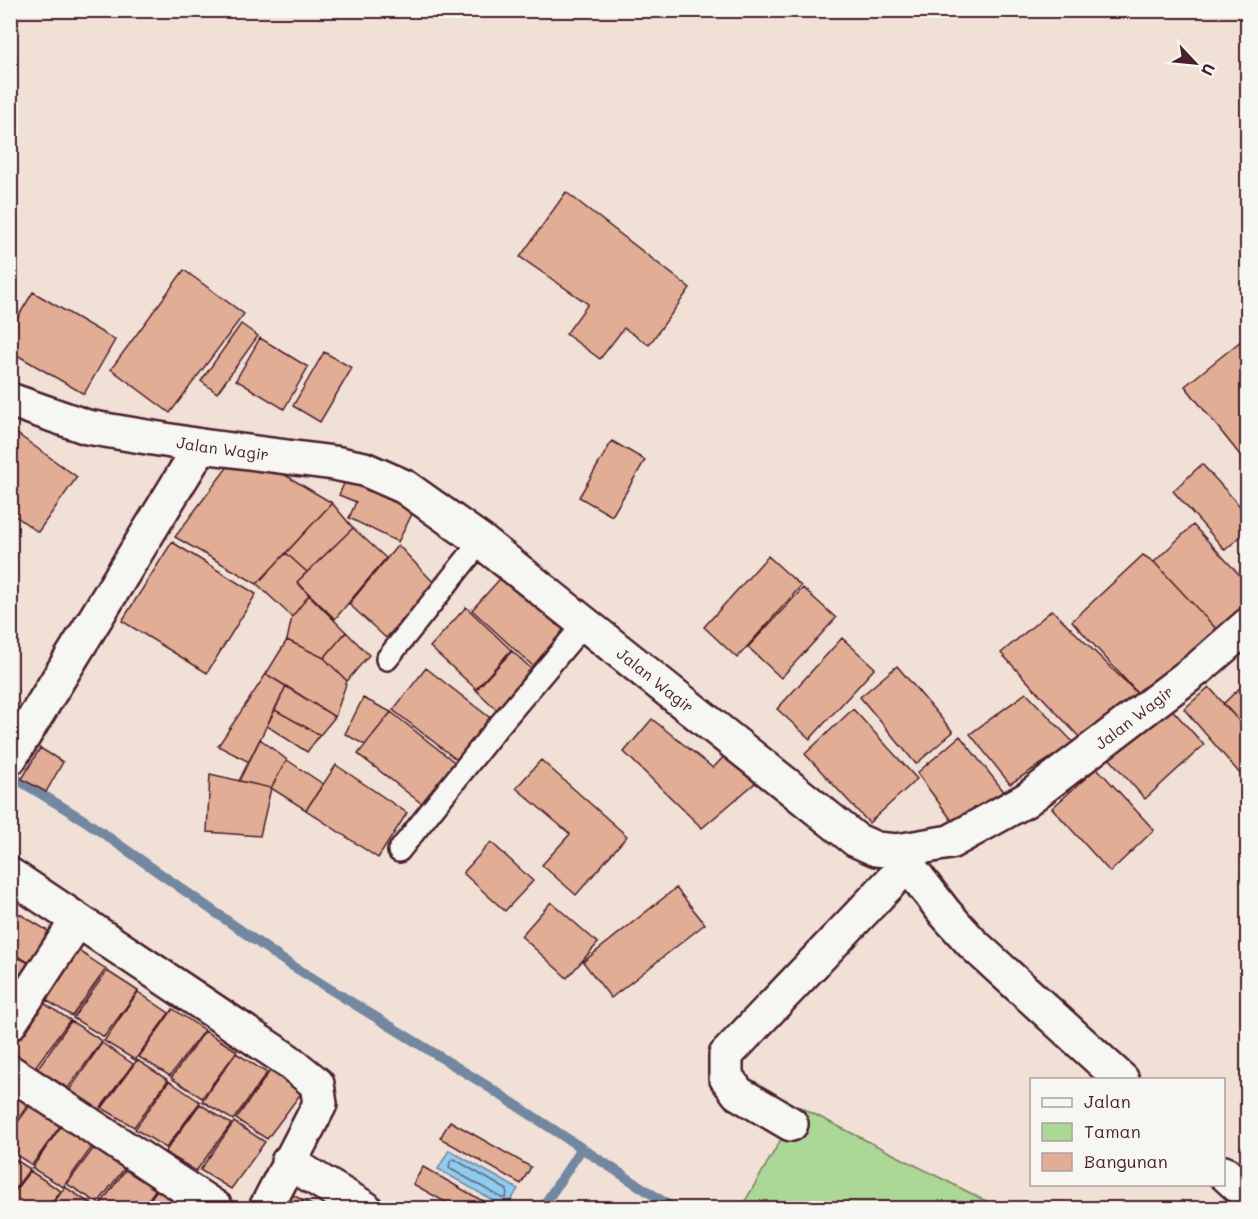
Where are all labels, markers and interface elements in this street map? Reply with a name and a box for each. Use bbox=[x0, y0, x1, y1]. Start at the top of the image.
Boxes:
north arrow bbox=[1165, 33, 1225, 93]
text: U bbox=[1197, 60, 1221, 79]
street label: Jalan Wagir bbox=[175, 431, 270, 465]
street label: Jalan Wagir bbox=[613, 643, 699, 717]
street label: Jalan Wagir bbox=[1090, 680, 1177, 754]
legend bbox=[1030, 1078, 1225, 1186]
text: Jalan bbox=[1084, 1089, 1131, 1113]
text: Taman bbox=[1084, 1119, 1141, 1143]
text: Bangunan bbox=[1084, 1149, 1168, 1173]

